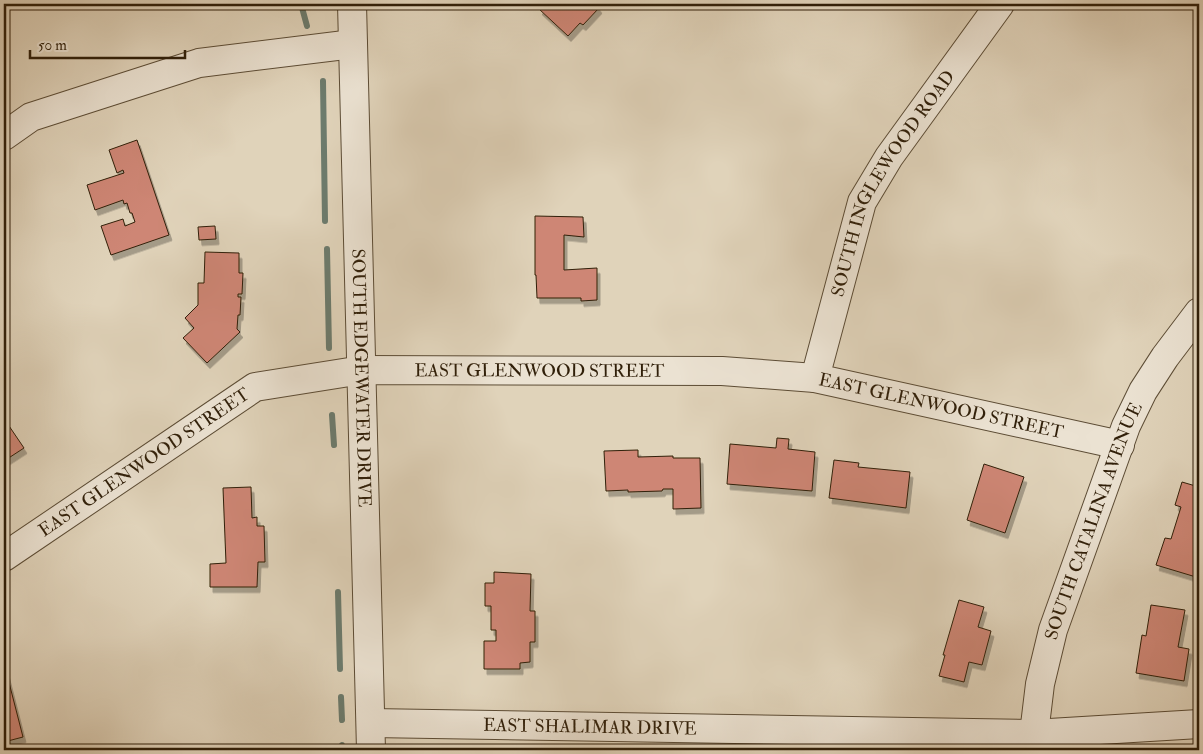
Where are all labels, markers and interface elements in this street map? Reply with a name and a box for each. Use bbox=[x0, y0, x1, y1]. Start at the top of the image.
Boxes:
scale bar bbox=[30, 28, 185, 60]
text: 50 m bbox=[38, 36, 67, 55]
street label: SOUTH INGLEWOOD ROAD bbox=[826, 66, 960, 299]
street label: SOUTH EDGEWATER DRIVE bbox=[347, 248, 376, 508]
street label: EAST GLENWOOD STREET bbox=[414, 359, 665, 382]
street label: EAST GLENWOOD STREET bbox=[817, 368, 1066, 444]
street label: EAST GLENWOOD STREET bbox=[34, 382, 254, 542]
street label: SOUTH CATALINA AVENUE bbox=[1040, 398, 1147, 642]
street label: EAST SHALIMAR DRIVE bbox=[483, 713, 697, 740]

